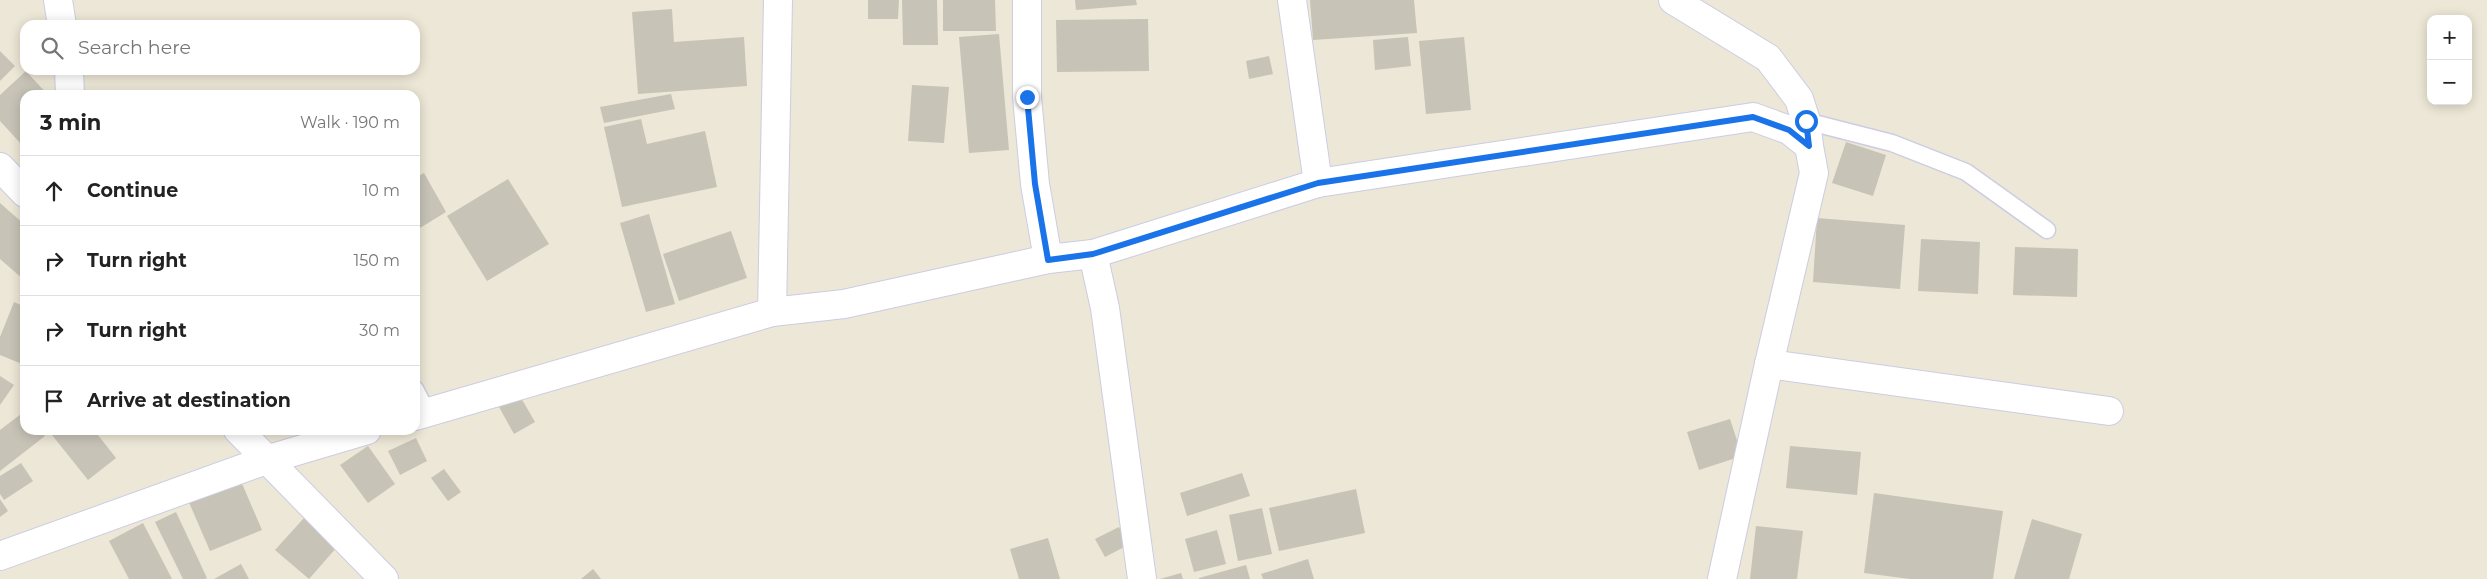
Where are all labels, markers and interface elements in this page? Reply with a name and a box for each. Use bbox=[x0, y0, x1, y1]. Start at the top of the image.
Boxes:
map controls bbox=[2427, 15, 2472, 105]
button: + bbox=[2427, 15, 2472, 60]
search box bbox=[20, 20, 420, 75]
icon: search bbox=[38, 34, 66, 62]
text: Search here bbox=[78, 36, 191, 59]
button: − bbox=[2427, 60, 2472, 105]
route end bbox=[1016, 86, 1039, 109]
text: 3 min bbox=[40, 110, 101, 135]
route start bbox=[1795, 110, 1818, 133]
text: Walk · 190 m bbox=[300, 113, 400, 132]
icon: ahead bbox=[40, 177, 68, 205]
text: Continue bbox=[87, 179, 178, 202]
text: 10 m bbox=[362, 181, 400, 200]
icon: right bbox=[40, 247, 68, 275]
text: Turn right bbox=[87, 249, 187, 272]
text: 150 m bbox=[353, 251, 400, 270]
icon: right bbox=[40, 317, 68, 345]
text: Turn right bbox=[87, 319, 187, 342]
text: 30 m bbox=[359, 321, 400, 340]
icon: arrive bbox=[40, 387, 68, 415]
text: Arrive at destination bbox=[87, 389, 291, 412]

